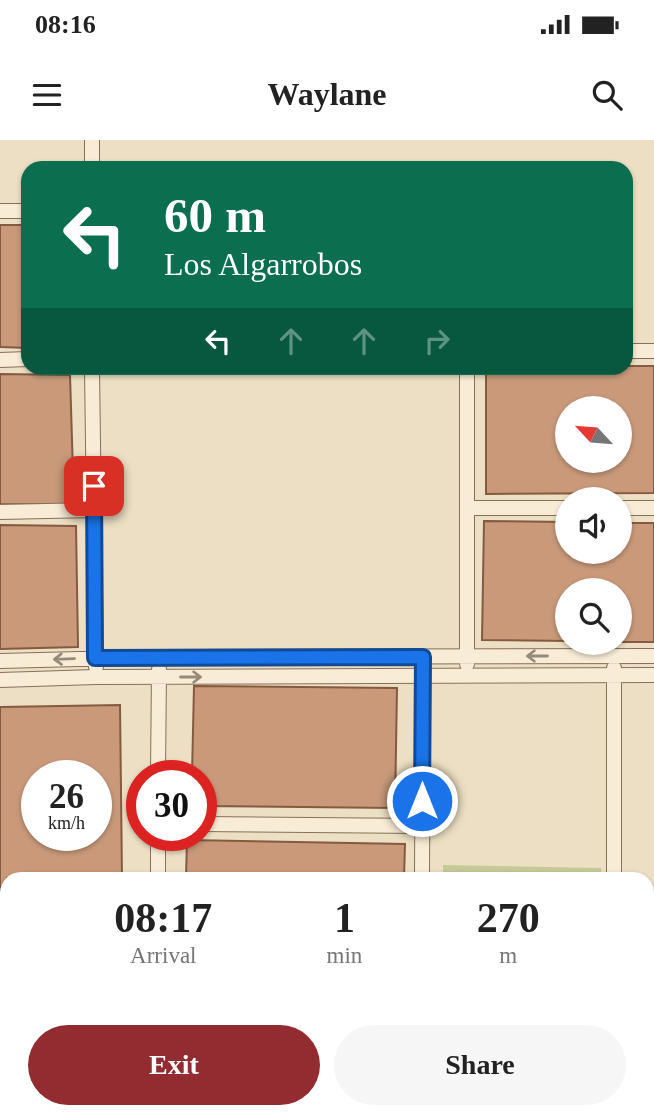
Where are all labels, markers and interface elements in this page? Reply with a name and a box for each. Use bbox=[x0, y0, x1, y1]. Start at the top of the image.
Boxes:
text: 08:16 bbox=[35, 10, 96, 39]
icon: menu bbox=[28, 76, 66, 114]
text: Waylane bbox=[267, 76, 387, 112]
icon: search bbox=[588, 76, 626, 114]
text: 60 m bbox=[164, 188, 266, 243]
icon: left bbox=[49, 189, 140, 280]
text: Los Algarrobos bbox=[164, 246, 362, 282]
icon: left bbox=[199, 322, 237, 360]
icon: ahead bbox=[272, 322, 310, 360]
icon: ahead bbox=[345, 322, 383, 360]
icon: right bbox=[418, 322, 456, 360]
north arrow bbox=[555, 396, 632, 472]
map controls bbox=[555, 396, 632, 655]
pin bbox=[64, 456, 124, 516]
icon: arrive bbox=[75, 467, 113, 505]
button: sound bbox=[555, 487, 632, 564]
button: search bbox=[555, 578, 632, 655]
one-way arrow bbox=[526, 649, 549, 663]
one-way arrow bbox=[53, 652, 76, 665]
one-way arrow bbox=[179, 670, 202, 684]
speed limit sign: 30 bbox=[126, 760, 217, 851]
position arrow bbox=[385, 764, 459, 838]
text: 26 bbox=[49, 777, 84, 816]
text: km/h bbox=[48, 813, 85, 833]
text: 08:17 bbox=[114, 895, 212, 941]
text: 1 bbox=[334, 895, 355, 941]
text: 270 bbox=[477, 895, 540, 941]
text: Arrival bbox=[130, 943, 197, 968]
text: min bbox=[327, 943, 362, 968]
text: m bbox=[499, 943, 517, 968]
button: Exit bbox=[28, 1025, 320, 1105]
button: Share bbox=[334, 1025, 626, 1105]

